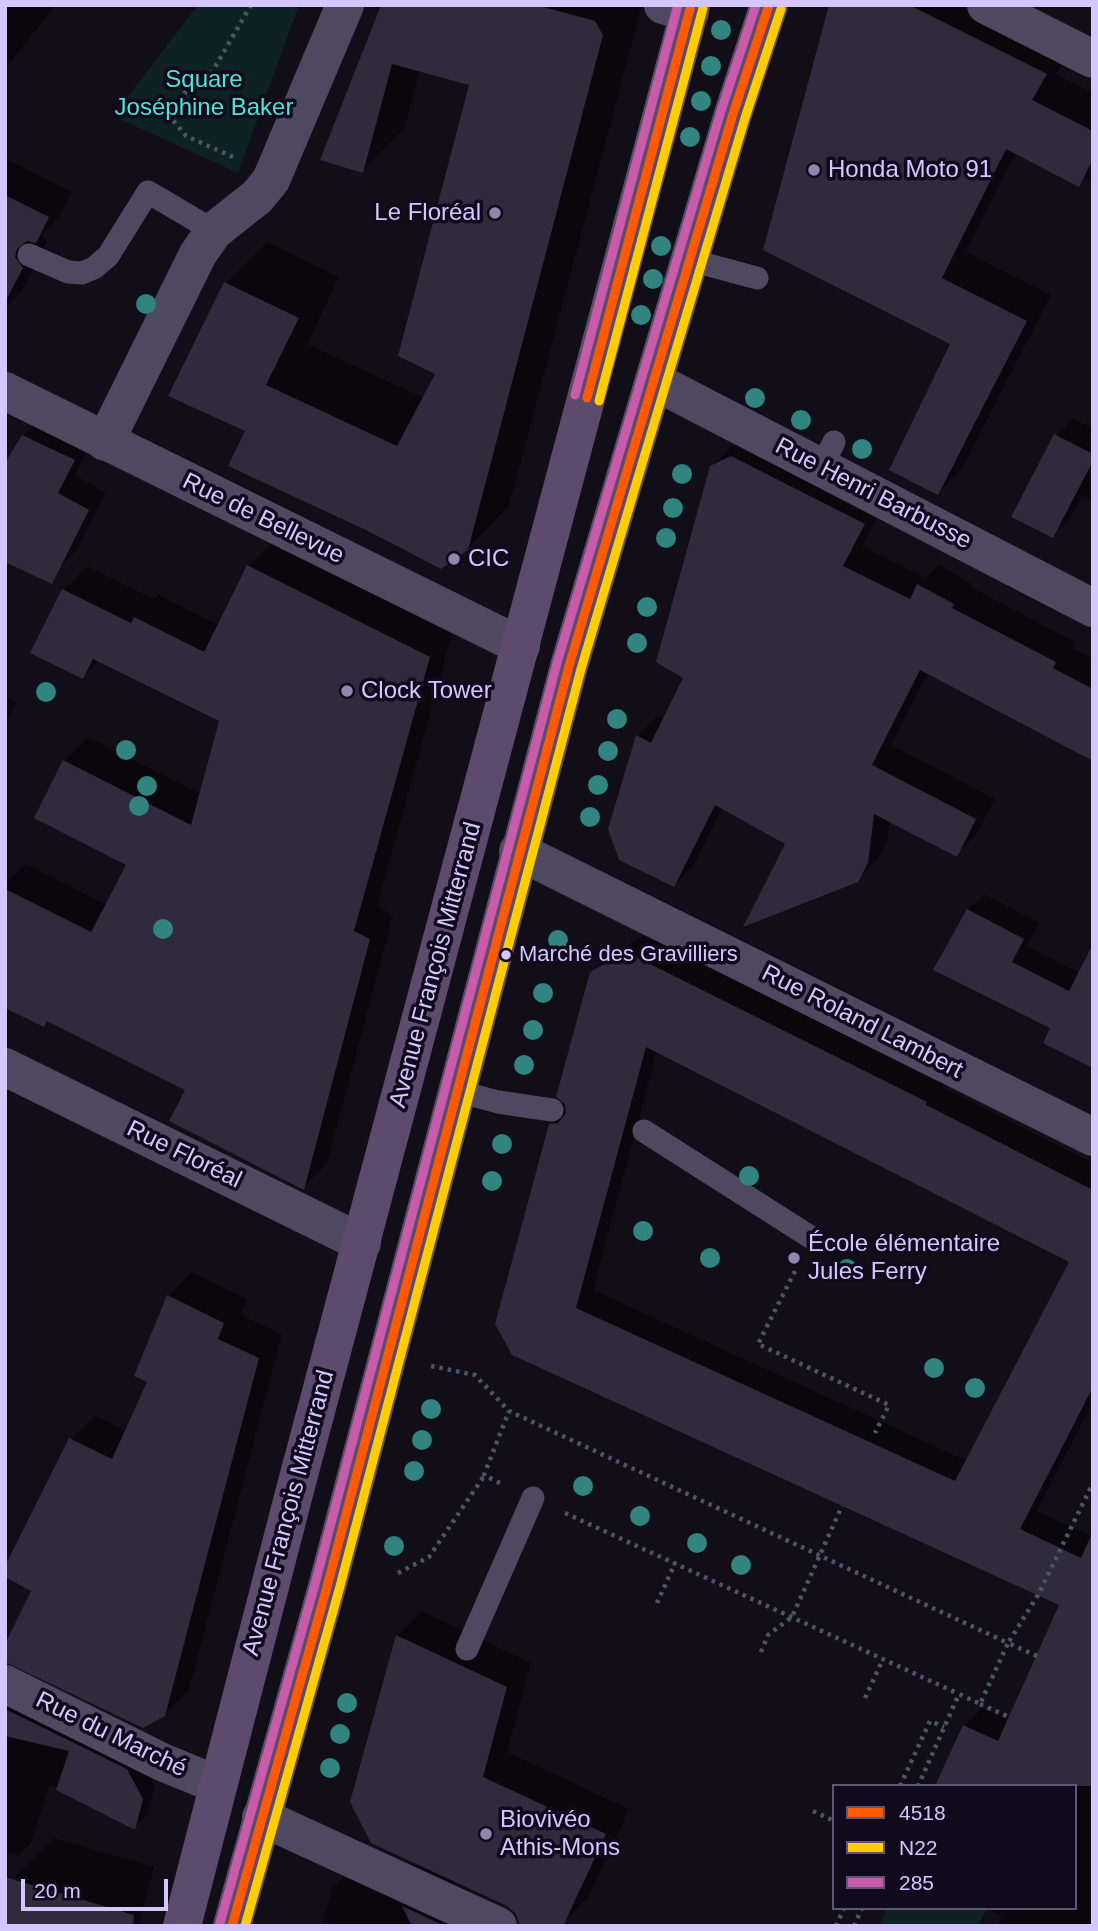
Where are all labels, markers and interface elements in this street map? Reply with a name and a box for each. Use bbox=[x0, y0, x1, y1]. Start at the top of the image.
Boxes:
park label: Square Joséphine Baker bbox=[115, 66, 293, 122]
place label: Honda Moto 91 bbox=[828, 156, 992, 184]
marker: Honda Moto 91 bbox=[806, 162, 822, 178]
place label: Le Floréal bbox=[374, 199, 481, 227]
marker: Le Floréal bbox=[487, 205, 503, 221]
street label: Rue Henri Barbusse bbox=[770, 432, 976, 556]
street label: Rue de Bellevue bbox=[178, 467, 348, 571]
place label: CIC bbox=[468, 545, 509, 573]
marker: CIC bbox=[446, 551, 462, 567]
place label: Clock Tower bbox=[361, 677, 492, 705]
marker: Clock Tower bbox=[339, 683, 355, 699]
street label: Avenue François Mitterrand bbox=[384, 819, 488, 1111]
place label: Marché des Gravilliers bbox=[519, 942, 738, 968]
marker: Marché des Gravilliers bbox=[499, 948, 513, 962]
street label: Rue Roland Lambert bbox=[757, 959, 967, 1085]
street label: Rue Floréal bbox=[122, 1115, 246, 1195]
place label: École élémentaire Jules Ferry bbox=[808, 1230, 1000, 1286]
marker: École élémentaire Jules Ferry bbox=[786, 1250, 802, 1266]
street label: Avenue François Mitterrand bbox=[237, 1367, 341, 1659]
street label: Rue du Marché bbox=[31, 1686, 191, 1784]
legend bbox=[832, 1784, 1077, 1910]
text: 4518 bbox=[899, 1801, 946, 1824]
place label: Biovivéo Athis-Mons bbox=[500, 1806, 620, 1862]
marker: Biovivéo Athis-Mons bbox=[478, 1826, 494, 1842]
text: N22 bbox=[899, 1836, 938, 1859]
scale bar bbox=[24, 1864, 172, 1908]
text: 285 bbox=[899, 1871, 934, 1894]
text: 20 m bbox=[34, 1879, 81, 1902]

